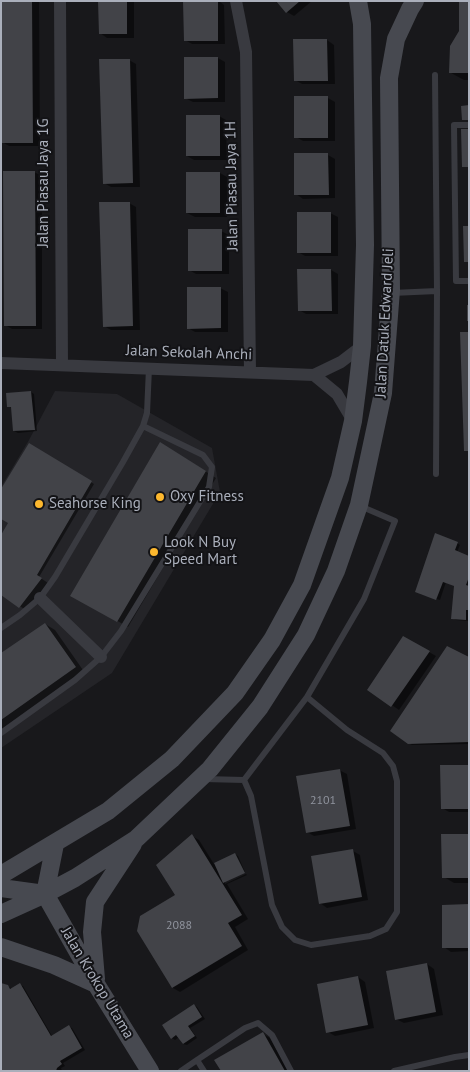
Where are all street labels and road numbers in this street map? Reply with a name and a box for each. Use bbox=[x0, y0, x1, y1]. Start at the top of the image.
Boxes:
street label: Jalan Piasau Jaya 1G bbox=[35, 118, 53, 248]
street label: Jalan Piasau Jaya 1H bbox=[222, 121, 242, 251]
street label: Jalan Datuk Edward Jeli bbox=[372, 248, 398, 398]
street label: Jalan Sekolah Anchi bbox=[125, 342, 253, 364]
street label: Jalan Krokop Utama bbox=[57, 924, 137, 1042]

